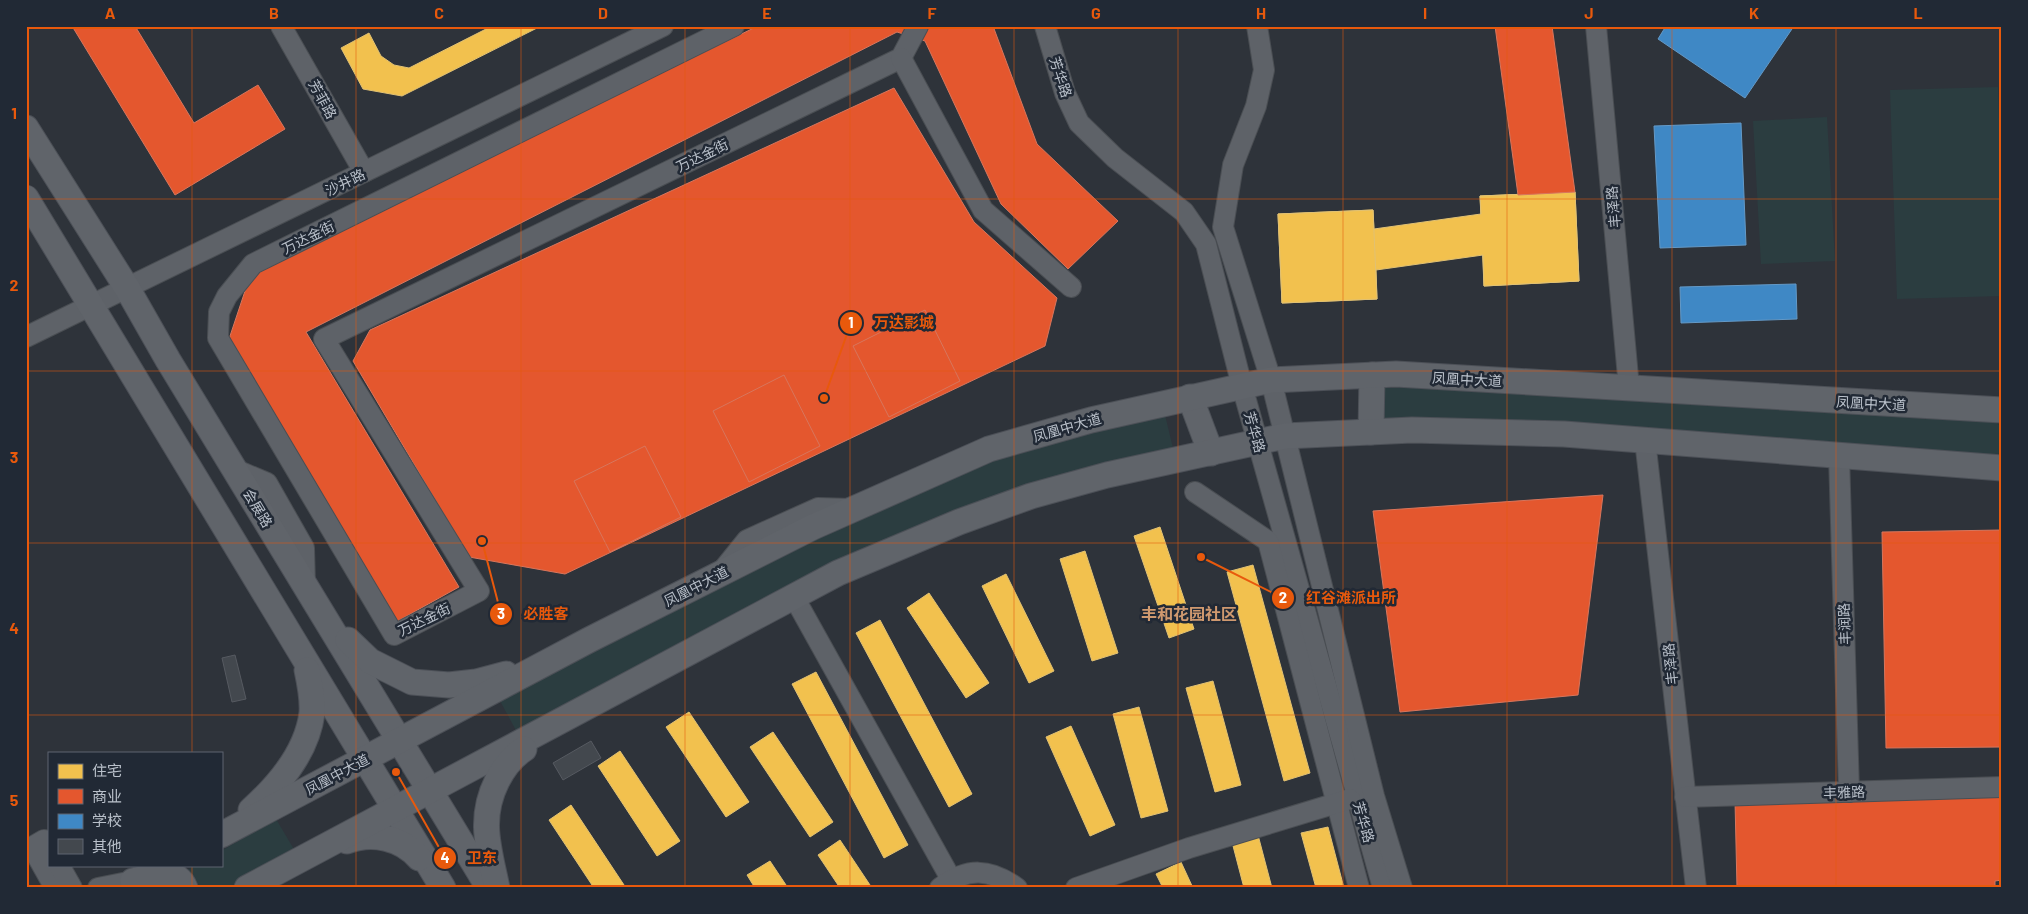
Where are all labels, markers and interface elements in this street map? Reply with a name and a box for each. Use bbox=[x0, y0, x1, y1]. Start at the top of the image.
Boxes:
text: A bbox=[105, 3, 116, 22]
text: B bbox=[269, 3, 279, 22]
text: C bbox=[434, 3, 444, 22]
text: D bbox=[598, 3, 608, 22]
text: E bbox=[762, 3, 772, 22]
text: F bbox=[928, 3, 937, 22]
text: G bbox=[1091, 3, 1101, 22]
text: H bbox=[1256, 3, 1266, 22]
text: I bbox=[1423, 3, 1427, 22]
text: J bbox=[1584, 3, 1594, 22]
text: K bbox=[1749, 3, 1759, 22]
text: L bbox=[1913, 3, 1923, 22]
street label: 芳华路 bbox=[1046, 54, 1076, 100]
street label: 芳菲路 bbox=[305, 77, 341, 121]
text: 1 bbox=[11, 103, 17, 122]
street label: 万达金街 bbox=[673, 135, 731, 175]
street label: 沙井路 bbox=[322, 165, 368, 199]
street label: 丰泽路 bbox=[1603, 185, 1623, 229]
street label: 万达金街 bbox=[279, 217, 337, 257]
text: 2 bbox=[10, 275, 19, 294]
callout: 万达影城 bbox=[839, 308, 944, 338]
text: 1 bbox=[848, 313, 854, 331]
text: 万达影城 bbox=[874, 313, 934, 331]
street label: 凤凰中大道 bbox=[1432, 369, 1502, 389]
street label: 凤凰中大道 bbox=[1836, 393, 1906, 413]
street label: 凤凰中大道 bbox=[1031, 409, 1103, 445]
street label: 芳华路 bbox=[1241, 409, 1269, 455]
text: 3 bbox=[10, 447, 18, 466]
street label: 会展路 bbox=[240, 486, 276, 530]
street label: 凤凰中大道 bbox=[661, 563, 731, 609]
callout: 红谷滩派出所 bbox=[1271, 583, 1406, 613]
text: 2 bbox=[1279, 588, 1287, 606]
text: 红谷滩派出所 bbox=[1306, 588, 1396, 606]
street label: 万达金街 bbox=[395, 599, 453, 639]
callout: 必胜客 bbox=[489, 599, 579, 629]
street label: 丰润路 bbox=[1835, 603, 1853, 645]
text: 3 bbox=[497, 604, 505, 622]
text: 必胜客 bbox=[523, 604, 569, 622]
district label: 丰和花园社区 bbox=[1141, 604, 1237, 623]
text: 4 bbox=[9, 618, 19, 637]
street label: 丰泽路 bbox=[1659, 642, 1681, 686]
street label: 凤凰中大道 bbox=[302, 750, 372, 798]
legend bbox=[48, 752, 222, 866]
text: 住宅 bbox=[92, 761, 122, 779]
street label: 丰雅路 bbox=[1823, 783, 1865, 801]
text: 商业 bbox=[92, 787, 122, 805]
text: 5 bbox=[10, 790, 19, 809]
street label: 芳华路 bbox=[1350, 799, 1378, 845]
text: 学校 bbox=[92, 811, 122, 829]
text: 其他 bbox=[92, 837, 122, 855]
callout: 卫东 bbox=[432, 843, 507, 873]
text: 4 bbox=[440, 848, 450, 866]
text: 卫东 bbox=[467, 848, 497, 866]

